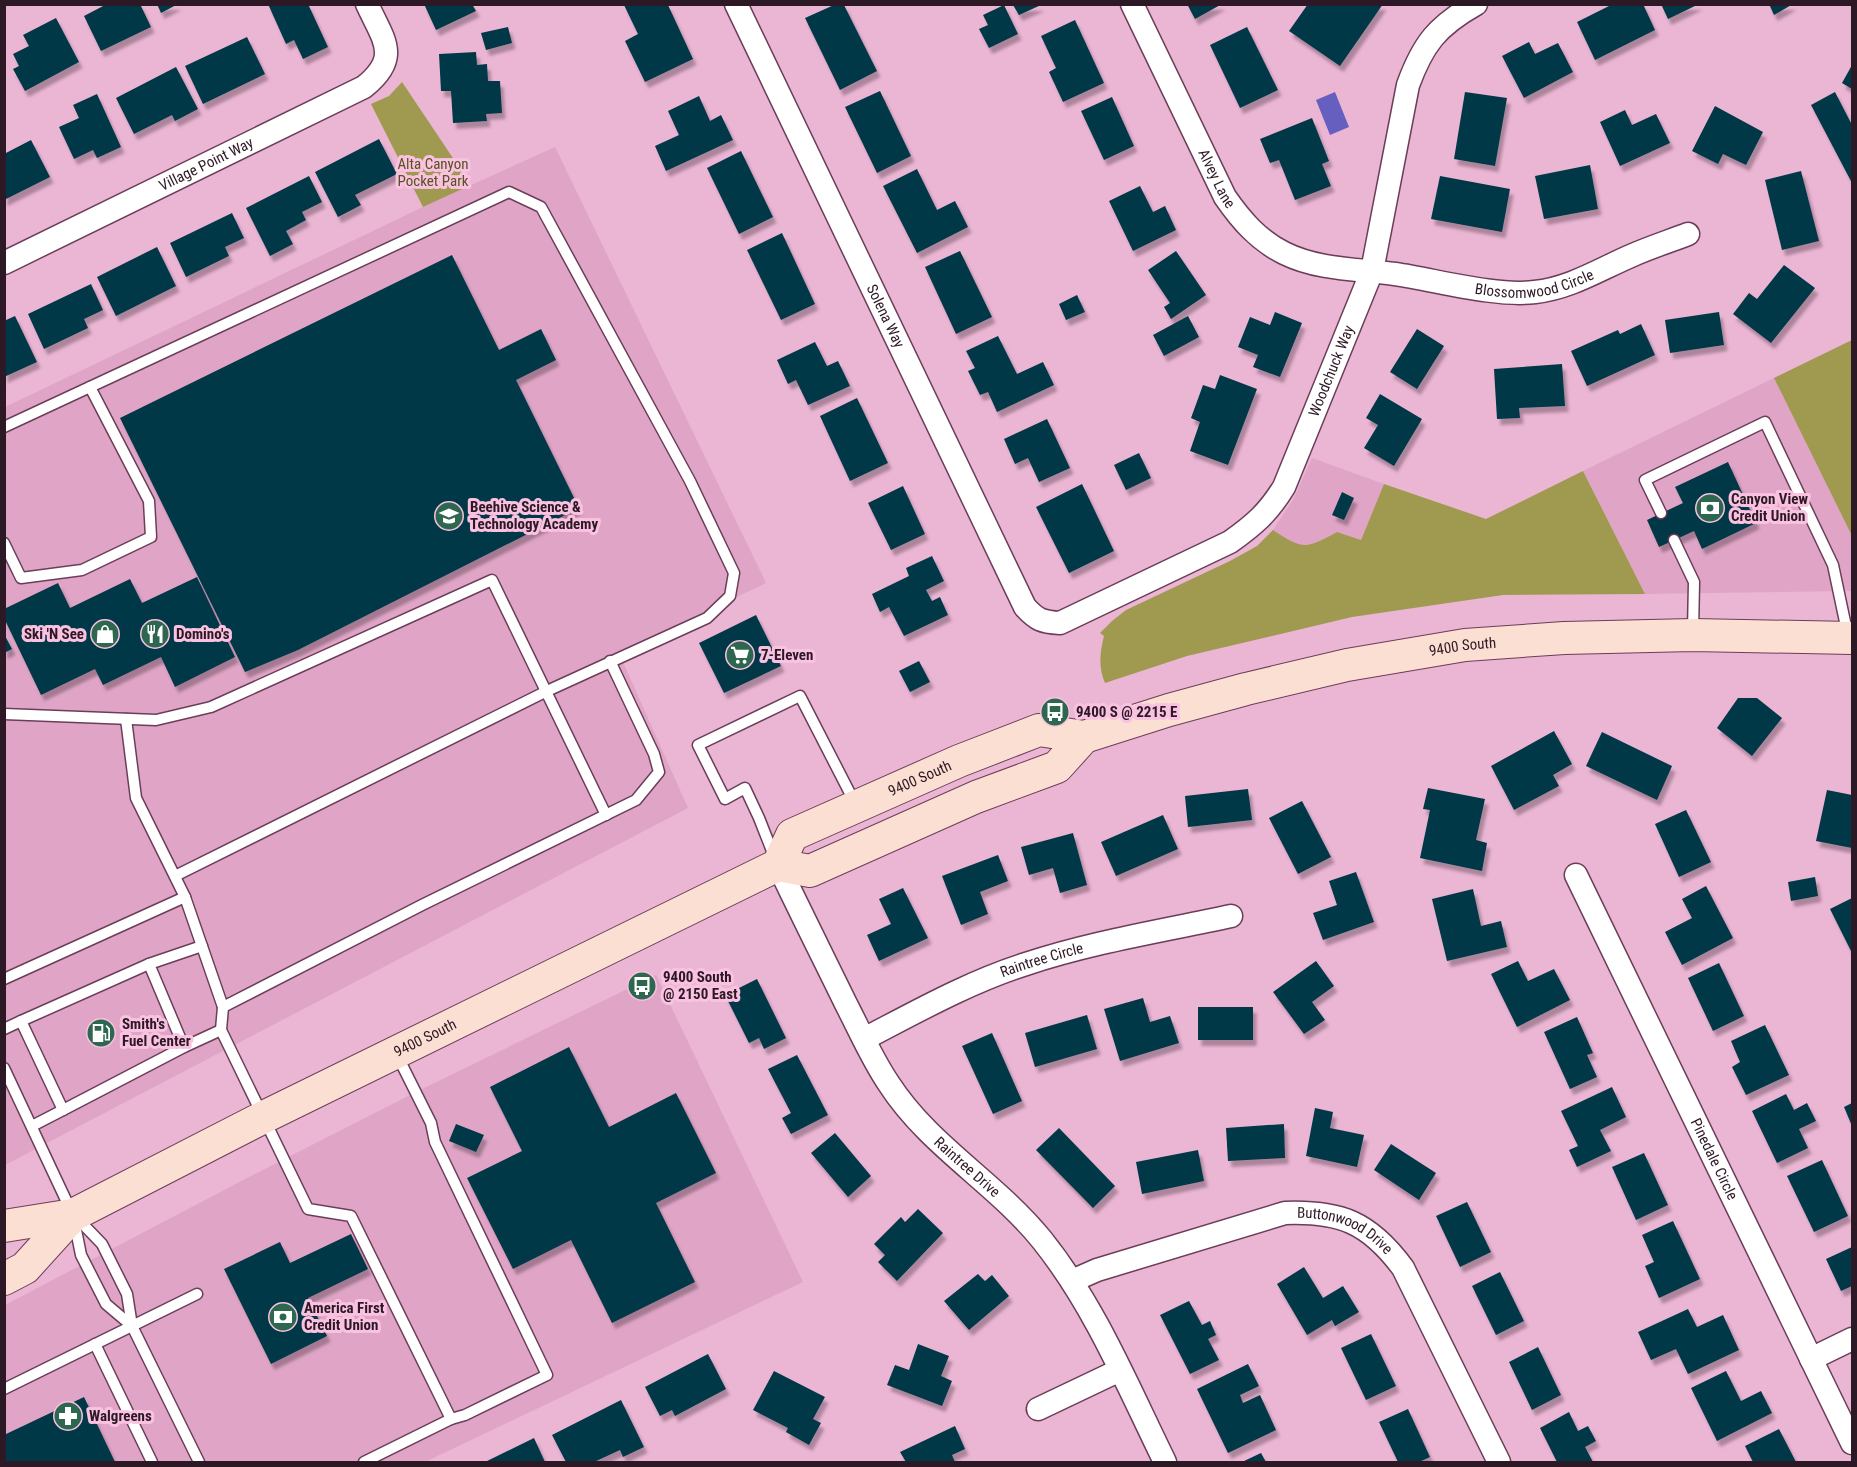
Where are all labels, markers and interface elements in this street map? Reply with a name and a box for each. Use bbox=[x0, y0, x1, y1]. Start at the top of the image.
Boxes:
street label: Village Point Way bbox=[156, 134, 256, 195]
street label: Alvey Lane bbox=[1194, 146, 1239, 212]
park label: Alta Canyon Pocket Park bbox=[397, 155, 469, 190]
street label: Blossomwood Circle bbox=[1474, 266, 1597, 302]
street label: Solena Way bbox=[863, 281, 908, 351]
street label: Woodchuck Way bbox=[1305, 323, 1358, 419]
place label: Canyon View Credit Union bbox=[1731, 490, 1808, 525]
bank icon: Canyon View Credit Union bbox=[1694, 492, 1726, 524]
place label: Beehive Science & Technology Academy bbox=[470, 498, 598, 533]
school or university icon: Beehive Science & Technology Academy bbox=[433, 500, 465, 532]
shop icon: Ski 'N See bbox=[89, 618, 121, 650]
restaurant icon: Domino's bbox=[139, 618, 171, 650]
place label: Ski 'N See bbox=[24, 625, 84, 643]
place label: Domino's bbox=[176, 625, 230, 643]
street label: 9400 South bbox=[1428, 634, 1497, 660]
supermarket icon: 7-Eleven bbox=[724, 639, 756, 671]
place label: 7-Eleven bbox=[761, 646, 813, 664]
bus stop icon: 9400 S @ 2215 E bbox=[1039, 696, 1071, 728]
place label: 9400 S @ 2215 E bbox=[1076, 703, 1177, 721]
street label: 9400 South bbox=[885, 756, 954, 800]
street label: Raintree Circle bbox=[998, 939, 1085, 981]
place label: 9400 South @ 2150 East bbox=[663, 968, 738, 1003]
bus stop icon: 9400 South @ 2150 East bbox=[626, 970, 658, 1002]
place label: Smith's Fuel Center bbox=[122, 1015, 191, 1050]
street label: 9400 South bbox=[391, 1015, 459, 1061]
fuel station icon: Smith's Fuel Center bbox=[85, 1017, 117, 1049]
street label: Pinedale Circle bbox=[1687, 1115, 1742, 1203]
street label: Raintree Drive bbox=[930, 1133, 1004, 1201]
street label: Buttonwood Drive bbox=[1297, 1204, 1397, 1258]
place label: America First Credit Union bbox=[304, 1299, 385, 1334]
bank icon: America First Credit Union bbox=[267, 1301, 299, 1333]
pharmacy icon: Walgreens bbox=[52, 1400, 84, 1432]
place label: Walgreens bbox=[89, 1407, 152, 1425]

